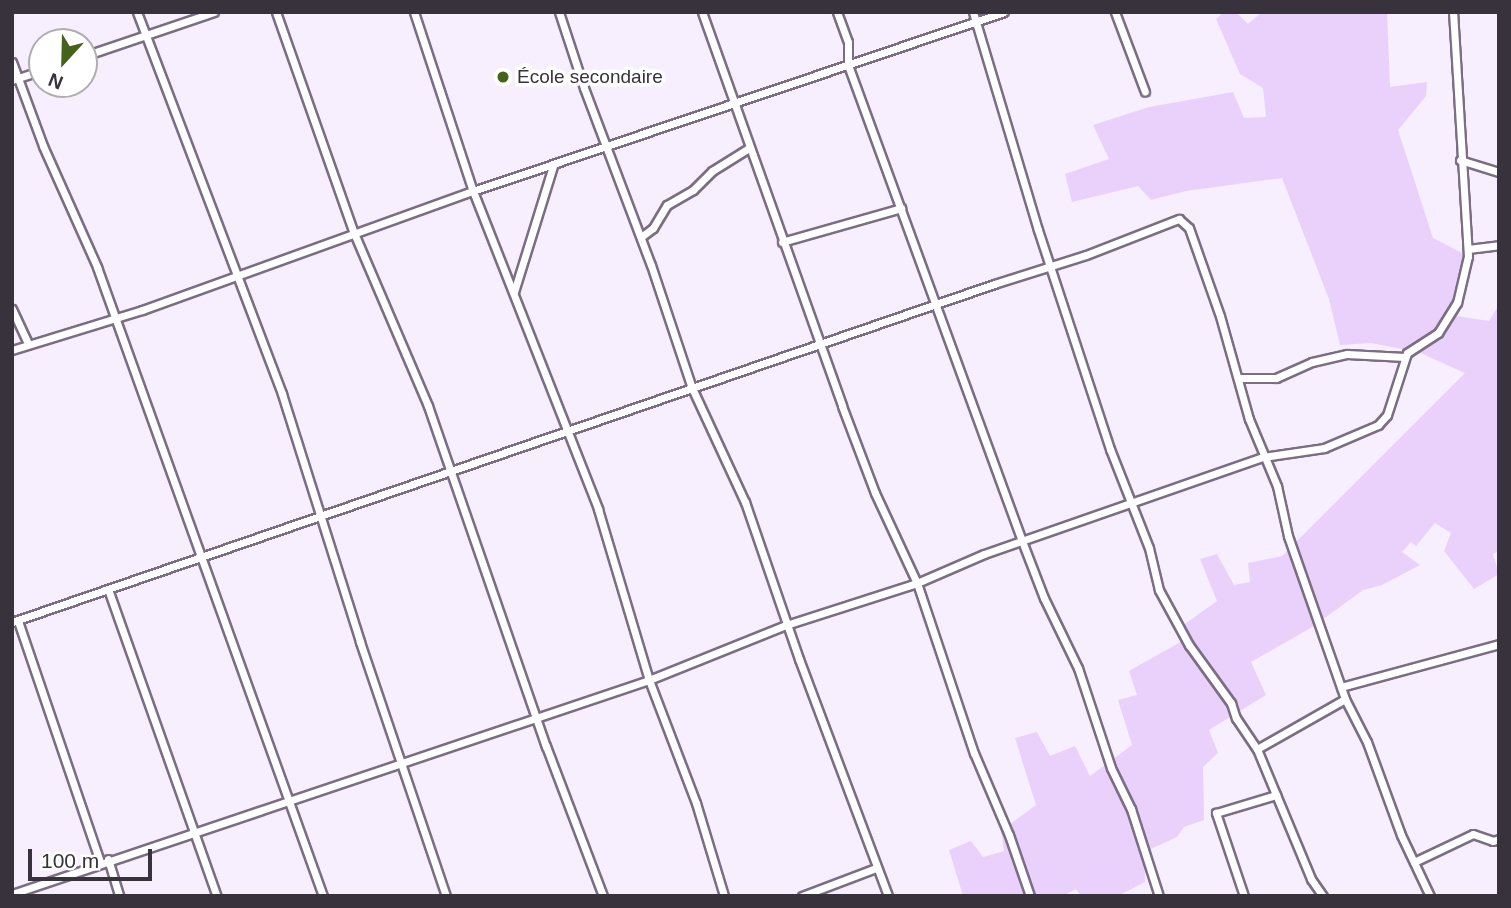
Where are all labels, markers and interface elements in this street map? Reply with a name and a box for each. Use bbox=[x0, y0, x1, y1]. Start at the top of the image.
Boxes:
north arrow bbox=[28, 28, 98, 98]
place label: École secondaire bbox=[517, 66, 663, 88]
text: N bbox=[45, 69, 66, 93]
marker: École secondaire bbox=[495, 69, 511, 85]
scale bar bbox=[32, 834, 156, 878]
text: 100 m bbox=[41, 849, 99, 872]

